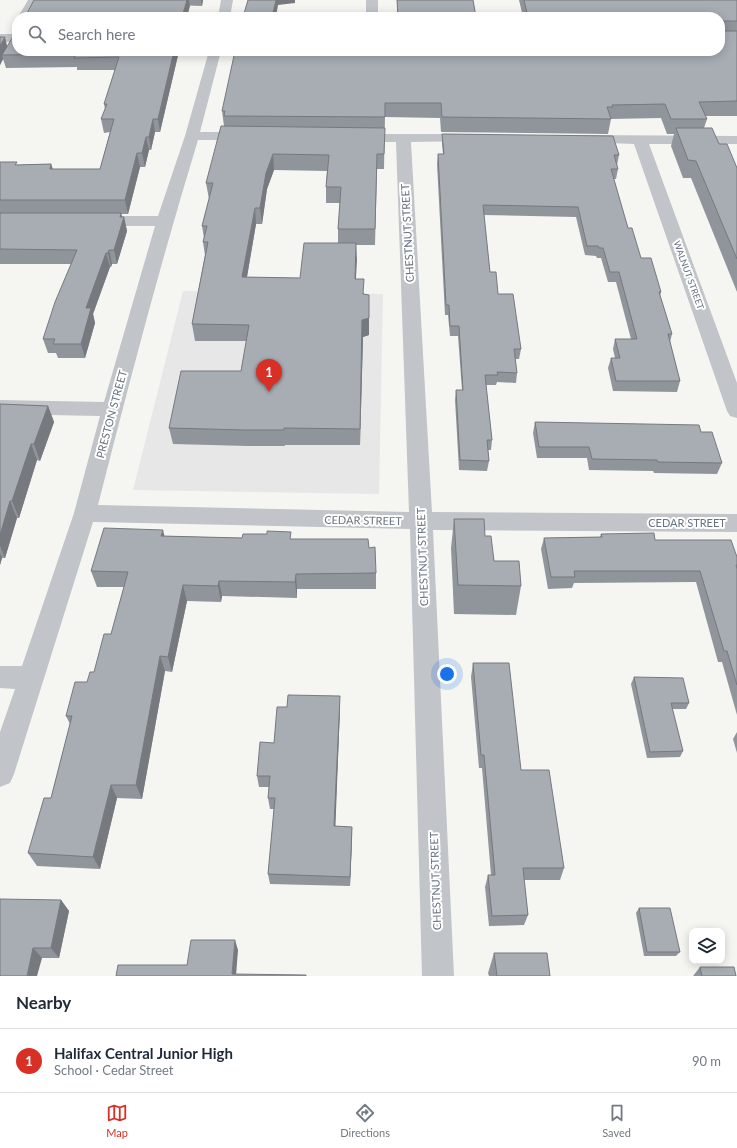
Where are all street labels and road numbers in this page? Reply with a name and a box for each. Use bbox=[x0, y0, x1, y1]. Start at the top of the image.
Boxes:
street label: CHESTNUT STREET bbox=[398, 183, 416, 283]
street label: WALNUT STREET bbox=[672, 239, 707, 311]
street label: PRESTON STREET bbox=[93, 368, 129, 459]
street label: CHESTNUT STREET bbox=[414, 507, 430, 606]
street label: CEDAR STREET bbox=[324, 513, 402, 527]
street label: CEDAR STREET bbox=[648, 516, 726, 529]
street label: CHESTNUT STREET bbox=[427, 831, 443, 930]

